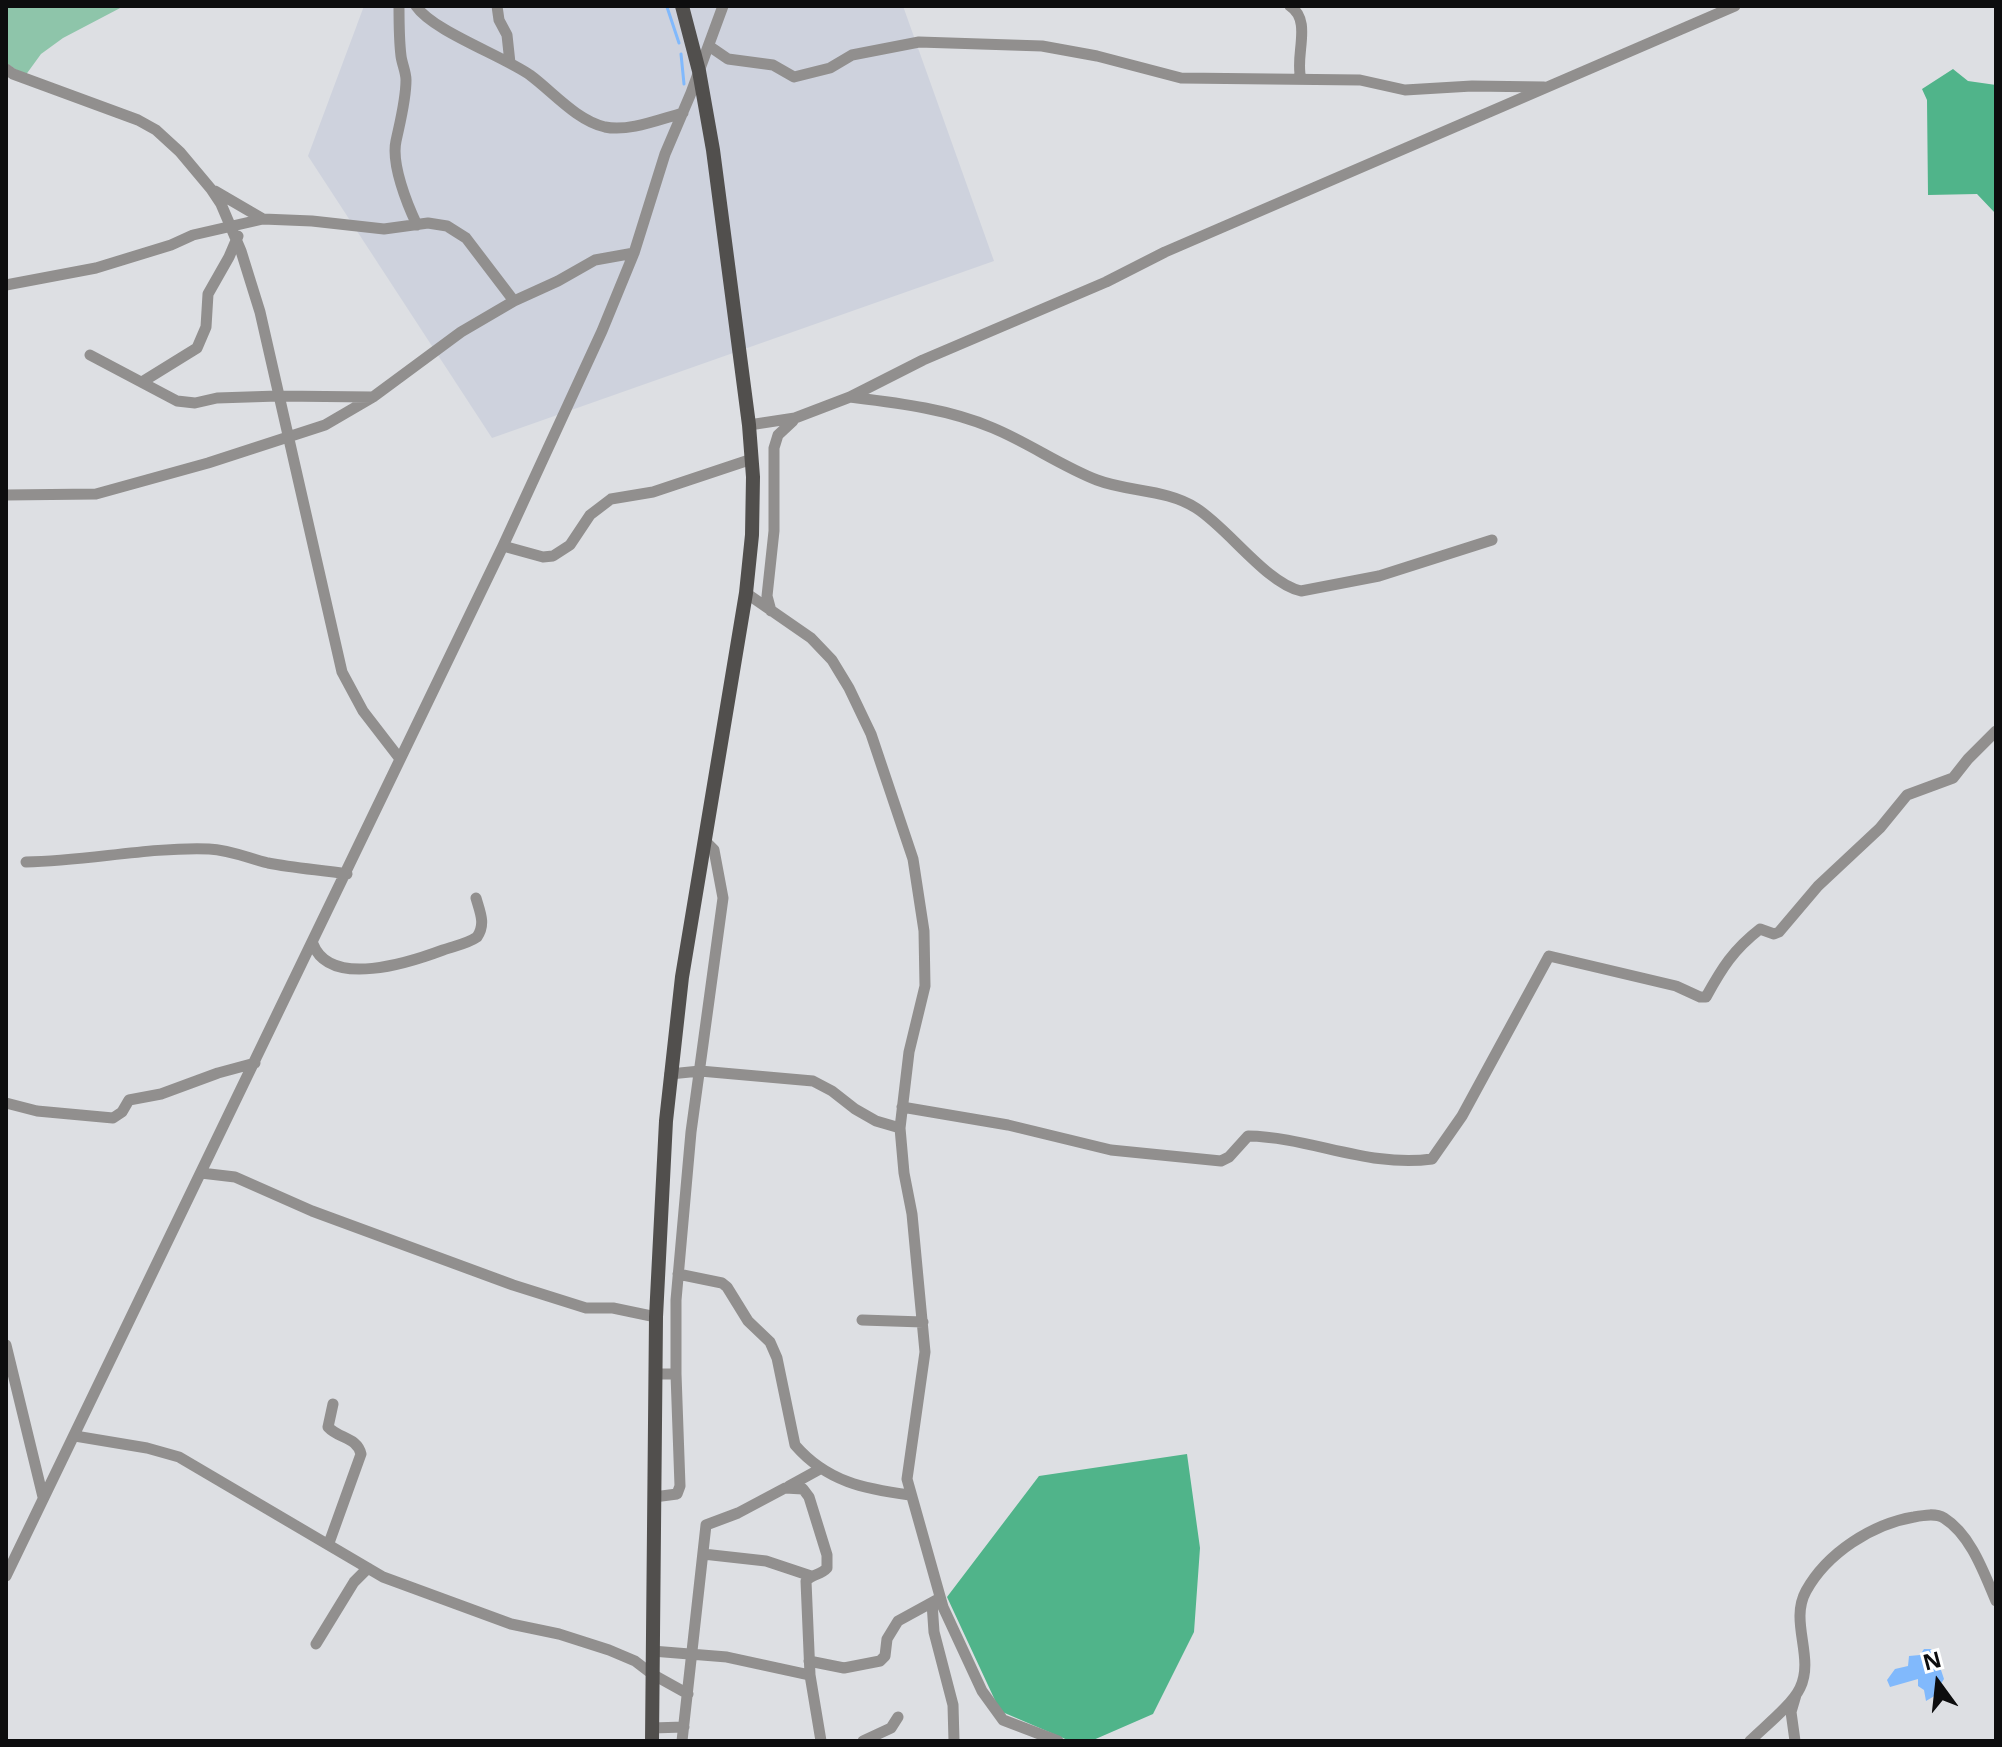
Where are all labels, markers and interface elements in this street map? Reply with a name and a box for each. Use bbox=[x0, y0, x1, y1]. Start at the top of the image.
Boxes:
north arrow bbox=[1898, 1643, 1978, 1723]
text: N bbox=[1919, 1643, 1944, 1677]

